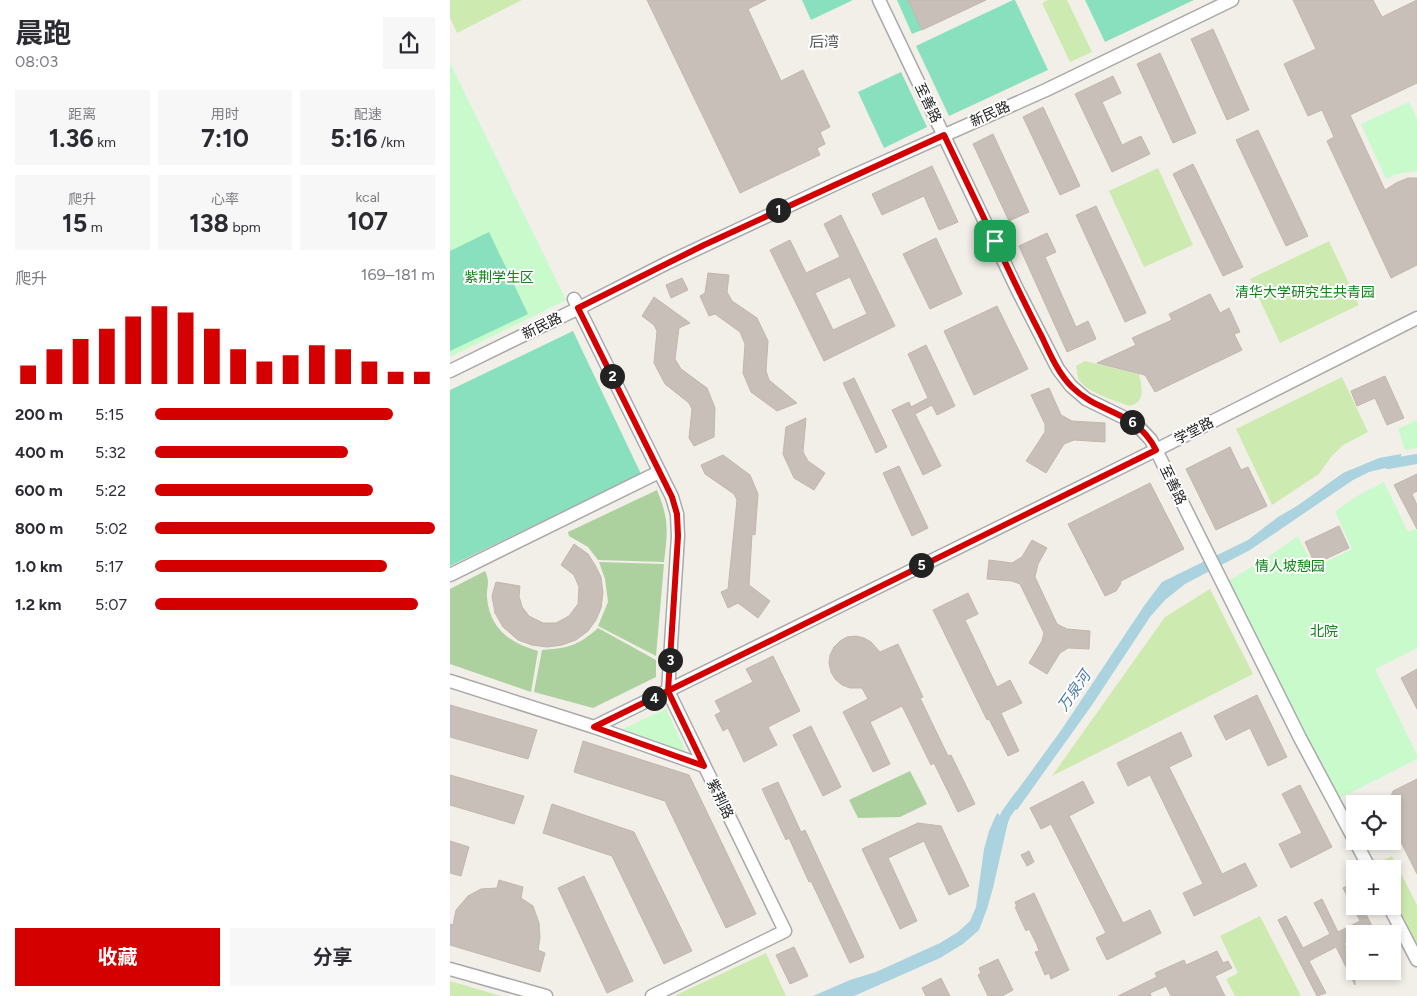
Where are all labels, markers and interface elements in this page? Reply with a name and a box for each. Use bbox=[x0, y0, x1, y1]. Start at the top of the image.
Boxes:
text: 晨跑 bbox=[15, 16, 71, 50]
button: share bbox=[383, 17, 435, 69]
district label: 后湾 bbox=[809, 33, 839, 51]
text: 08:03 bbox=[15, 52, 58, 71]
street label: 至善路 bbox=[911, 80, 945, 126]
street label: 新民路 bbox=[967, 98, 1013, 130]
text: 距离 bbox=[68, 106, 96, 123]
text: 用时 bbox=[211, 106, 239, 123]
text: 配速 bbox=[354, 106, 382, 123]
text: 1.36 bbox=[49, 123, 94, 153]
text: 7:10 bbox=[201, 123, 249, 153]
text: 5:16 bbox=[330, 123, 377, 153]
text: km bbox=[94, 134, 116, 151]
text: /km bbox=[377, 134, 405, 151]
text: kcal bbox=[355, 189, 380, 206]
text: 爬升 bbox=[68, 191, 96, 208]
text: 心率 bbox=[211, 191, 239, 208]
pin: 1 bbox=[766, 198, 790, 222]
text: 1 bbox=[776, 202, 781, 219]
text: 107 bbox=[347, 206, 388, 236]
text: 15 bbox=[62, 208, 87, 238]
text: 138 bbox=[189, 208, 229, 238]
text: m bbox=[87, 219, 103, 236]
text: bpm bbox=[229, 219, 261, 236]
pin bbox=[974, 220, 1016, 262]
icon: arrive bbox=[981, 227, 1009, 255]
text: 169–181 m bbox=[361, 265, 435, 284]
text: 爬升 bbox=[15, 269, 47, 288]
park label: 紫荆学生区 bbox=[464, 269, 534, 286]
park label: 清华大学研究生共青园 bbox=[1235, 284, 1375, 301]
street label: 新民路 bbox=[519, 309, 565, 343]
pin: 2 bbox=[600, 364, 624, 388]
text: 2 bbox=[608, 368, 617, 385]
text: 200 m bbox=[15, 405, 63, 424]
text: 5:15 bbox=[95, 405, 124, 424]
pin: 6 bbox=[1120, 410, 1144, 434]
text: 6 bbox=[1128, 414, 1137, 431]
street label: 学堂路 bbox=[1171, 414, 1217, 448]
text: 400 m bbox=[15, 443, 64, 462]
text: 5:32 bbox=[95, 443, 126, 462]
street label: 至善路 bbox=[1156, 462, 1190, 508]
text: 600 m bbox=[15, 481, 63, 500]
text: 5:22 bbox=[95, 481, 126, 500]
text: 800 m bbox=[15, 519, 63, 538]
text: 5:02 bbox=[95, 519, 127, 538]
pin: 5 bbox=[908, 552, 934, 578]
text: 1.0 km bbox=[15, 557, 62, 576]
text: 5:17 bbox=[95, 557, 123, 576]
text: 5 bbox=[917, 557, 926, 574]
park label: 情人坡憩园 bbox=[1255, 558, 1325, 575]
text: 1.2 km bbox=[15, 595, 61, 614]
text: 5:07 bbox=[95, 595, 127, 614]
park label: 北院 bbox=[1310, 623, 1338, 640]
pin: 3 bbox=[658, 648, 682, 672]
text: 3 bbox=[667, 652, 674, 669]
water label: 万泉河 bbox=[1054, 665, 1096, 715]
pin: 4 bbox=[642, 686, 666, 710]
text: 4 bbox=[650, 690, 659, 707]
street label: 紫荆路 bbox=[703, 776, 737, 822]
map controls bbox=[1346, 795, 1401, 980]
button: locate bbox=[1346, 795, 1401, 850]
button: + bbox=[1346, 860, 1401, 915]
button: − bbox=[1346, 925, 1401, 980]
button: 收藏 bbox=[15, 928, 220, 986]
button: 分享 bbox=[230, 928, 435, 986]

